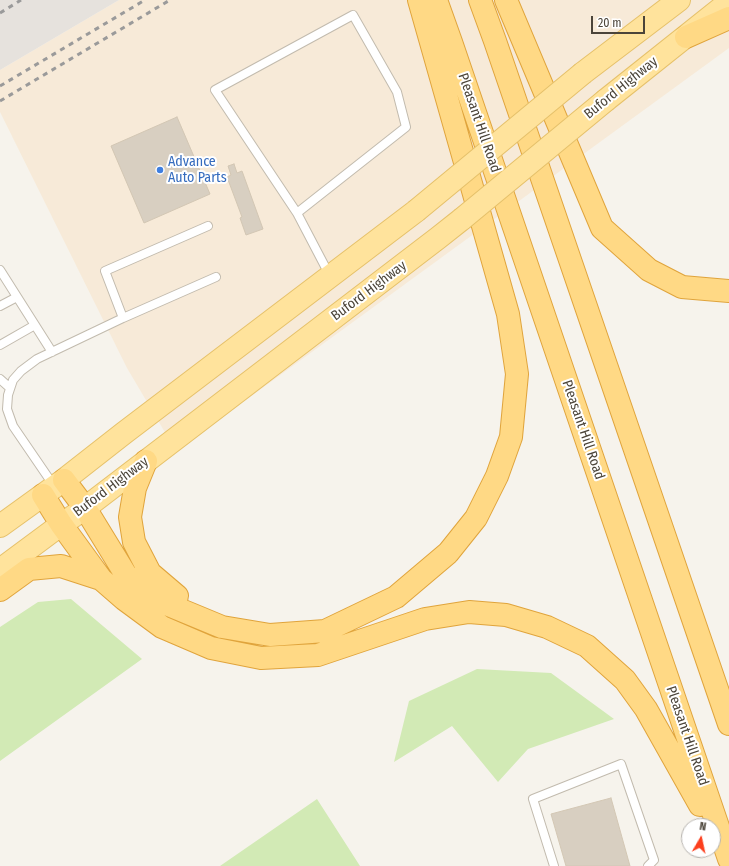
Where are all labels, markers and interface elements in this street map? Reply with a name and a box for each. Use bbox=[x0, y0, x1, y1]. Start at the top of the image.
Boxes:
scale bar bbox=[593, 8, 647, 34]
text: 20 m bbox=[598, 16, 622, 30]
street label: Buford Highway bbox=[581, 53, 661, 123]
street label: Pleasant Hill Road bbox=[454, 71, 504, 175]
place label: Advance Auto Parts bbox=[168, 154, 227, 186]
marker: Advance Auto Parts bbox=[155, 165, 165, 175]
street label: Buford Highway bbox=[328, 257, 410, 325]
street label: Pleasant Hill Road bbox=[558, 378, 608, 482]
street label: Buford Highway bbox=[70, 453, 152, 521]
street label: Pleasant Hill Road bbox=[662, 684, 712, 788]
north arrow bbox=[681, 818, 721, 858]
text: N bbox=[699, 820, 707, 834]

